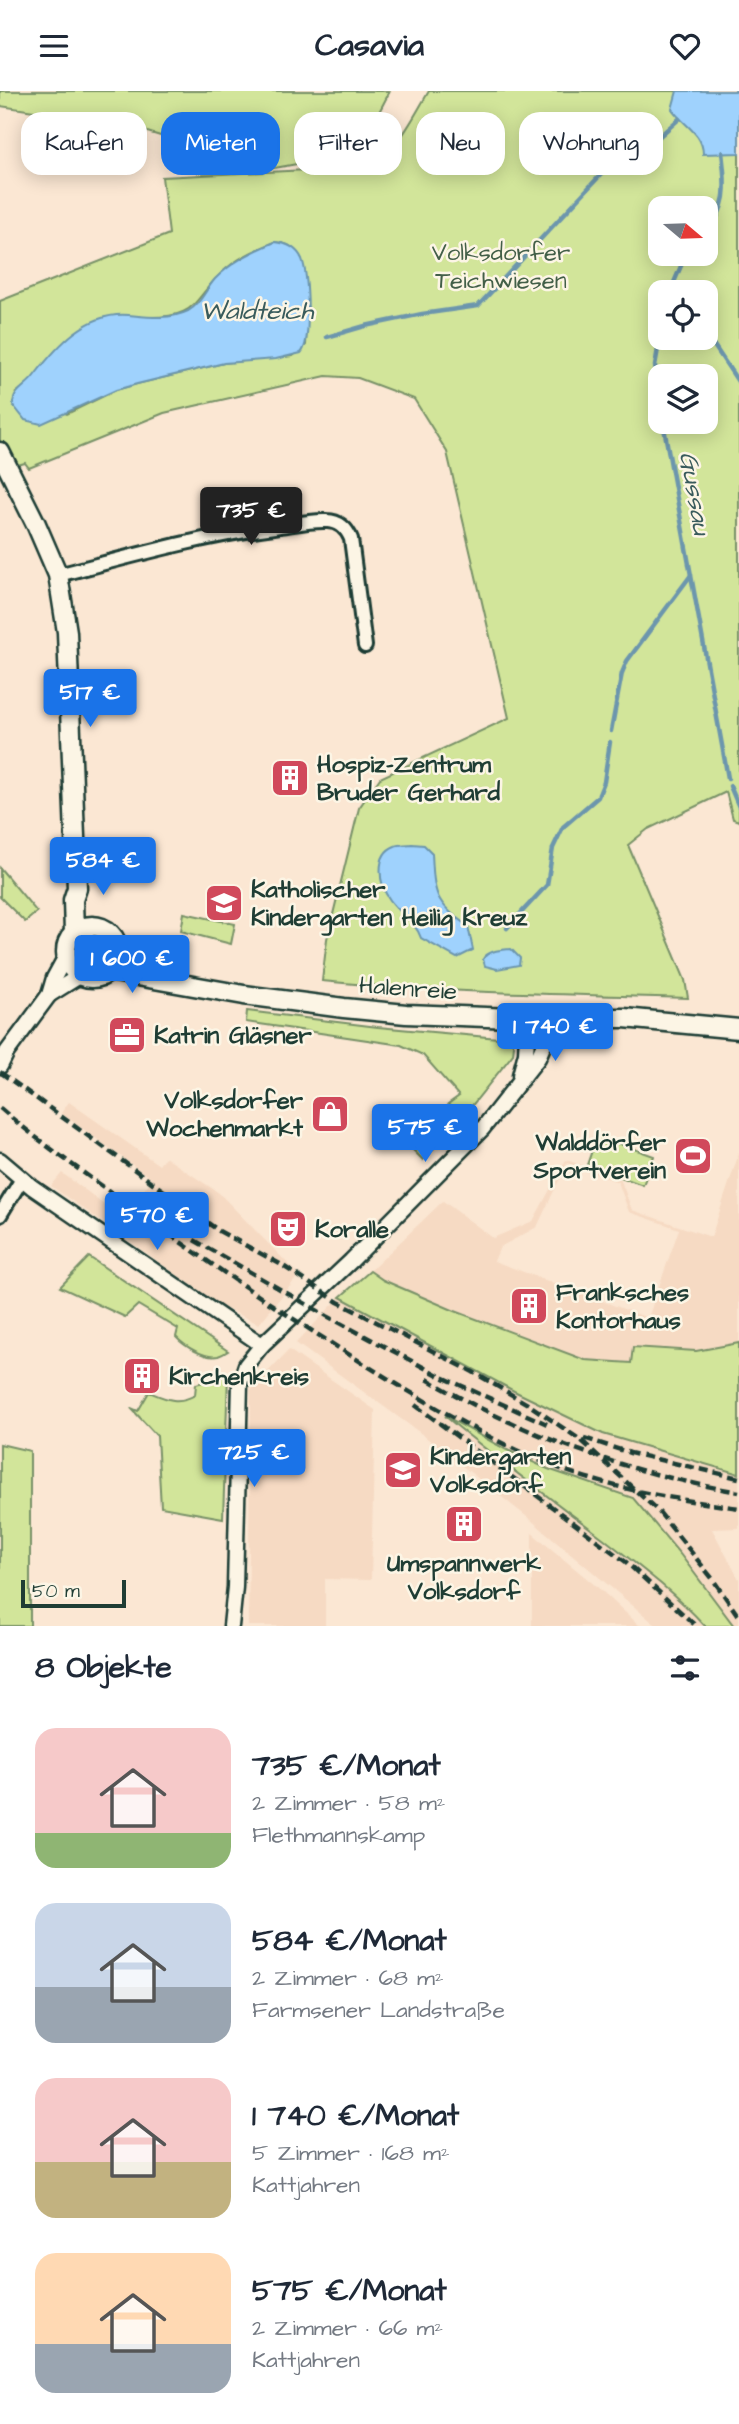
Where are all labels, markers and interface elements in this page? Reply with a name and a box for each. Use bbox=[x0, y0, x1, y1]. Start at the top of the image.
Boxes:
text: Casavia bbox=[315, 23, 424, 68]
icon: menu bbox=[35, 27, 73, 65]
icon: heart bbox=[666, 27, 704, 65]
chip: Kaufen bbox=[21, 112, 147, 175]
chip: Mieten bbox=[161, 112, 280, 175]
chip: Filter bbox=[294, 112, 402, 175]
chip: Neu bbox=[416, 112, 505, 175]
chip: Wohnung bbox=[519, 112, 663, 175]
north arrow bbox=[648, 196, 718, 266]
map controls bbox=[648, 196, 718, 434]
park label: Volksdorfer Teichwiesen bbox=[432, 236, 570, 298]
button: locate bbox=[648, 280, 718, 350]
water label: Waldteich bbox=[201, 293, 315, 329]
button: layers bbox=[648, 364, 718, 434]
water label: Gussau bbox=[670, 449, 720, 539]
pin: 735 € bbox=[202, 487, 300, 547]
text: 735 € bbox=[216, 494, 286, 526]
pin: 517 € bbox=[41, 669, 139, 729]
text: 517 € bbox=[60, 676, 120, 708]
place label: Hospiz-Zentrum Bruder Gerhard bbox=[317, 748, 501, 810]
building icon: Hospiz-Zentrum Bruder Gerhard bbox=[269, 757, 311, 799]
pin: 584 € bbox=[54, 837, 152, 897]
text: 584 € bbox=[66, 844, 140, 876]
place label: Katholischer Kindergarten Heilig Kreuz bbox=[251, 873, 528, 936]
school or university icon: Katholischer Kindergarten Heilig Kreuz bbox=[203, 882, 245, 924]
pin: 1 600 € bbox=[67, 935, 197, 995]
text: 1 600 € bbox=[90, 942, 174, 974]
street label: Halenreie bbox=[358, 969, 458, 1009]
pin: 1 740 € bbox=[490, 1003, 620, 1063]
text: 1 740 € bbox=[513, 1010, 597, 1042]
office icon: Katrin Gläsner bbox=[106, 1014, 148, 1056]
place label: Katrin Gläsner bbox=[154, 1019, 313, 1053]
place label: Volksdorfer Wochenmarkt bbox=[145, 1084, 304, 1146]
shop icon: Volksdorfer Wochenmarkt bbox=[309, 1093, 351, 1135]
pin: 575 € bbox=[376, 1105, 474, 1164]
text: 575 € bbox=[388, 1111, 462, 1143]
place label: Walddörfer Sportverein bbox=[532, 1126, 667, 1188]
sports icon: Walddörfer Sportverein bbox=[672, 1135, 714, 1177]
pin: 570 € bbox=[108, 1193, 206, 1252]
text: 570 € bbox=[121, 1199, 193, 1231]
theatre icon: Koralle bbox=[267, 1208, 309, 1250]
place label: Koralle bbox=[315, 1213, 389, 1247]
place label: Franksches Kontorhaus bbox=[556, 1276, 689, 1338]
building icon: Franksches Kontorhaus bbox=[508, 1285, 550, 1327]
building icon: Kirchenkreis bbox=[121, 1355, 163, 1397]
place label: Kirchenkreis bbox=[169, 1360, 309, 1394]
pin: 725 € bbox=[205, 1429, 303, 1489]
text: 725 € bbox=[218, 1436, 290, 1468]
place label: Kindergarten Volksdorf bbox=[429, 1440, 571, 1502]
school or university icon: Kindergarten Volksdorf bbox=[382, 1449, 424, 1491]
building icon: Umspannwerk Volksdorf bbox=[443, 1503, 485, 1545]
place label: Umspannwerk Volksdorf bbox=[387, 1547, 541, 1609]
scale bar bbox=[21, 1577, 126, 1609]
text: 50 m bbox=[32, 1578, 80, 1605]
text: 8 Objekte bbox=[35, 1647, 172, 1689]
icon: filters bbox=[666, 1649, 704, 1687]
text: 735 €/Monat bbox=[252, 1745, 441, 1787]
icon: home bbox=[91, 1756, 175, 1840]
text: 2 Zimmer · 58 m² bbox=[252, 1787, 445, 1819]
text: Flethmannskamp bbox=[252, 1819, 425, 1851]
text: 584 €/Monat bbox=[252, 1920, 447, 1962]
icon: home bbox=[91, 1931, 175, 2015]
text: 2 Zimmer · 68 m² bbox=[252, 1962, 444, 1994]
text: Farmsener Landstraße bbox=[252, 1994, 505, 2026]
text: 1 740 €/Monat bbox=[252, 2095, 459, 2137]
icon: home bbox=[91, 2106, 175, 2190]
text: 5 Zimmer · 168 m² bbox=[252, 2137, 450, 2169]
text: Kattjahren bbox=[252, 2169, 360, 2201]
text: 575 €/Monat bbox=[252, 2270, 447, 2312]
icon: home bbox=[91, 2281, 175, 2365]
text: 2 Zimmer · 66 m² bbox=[252, 2312, 443, 2344]
text: Kattjahren bbox=[252, 2344, 360, 2376]

